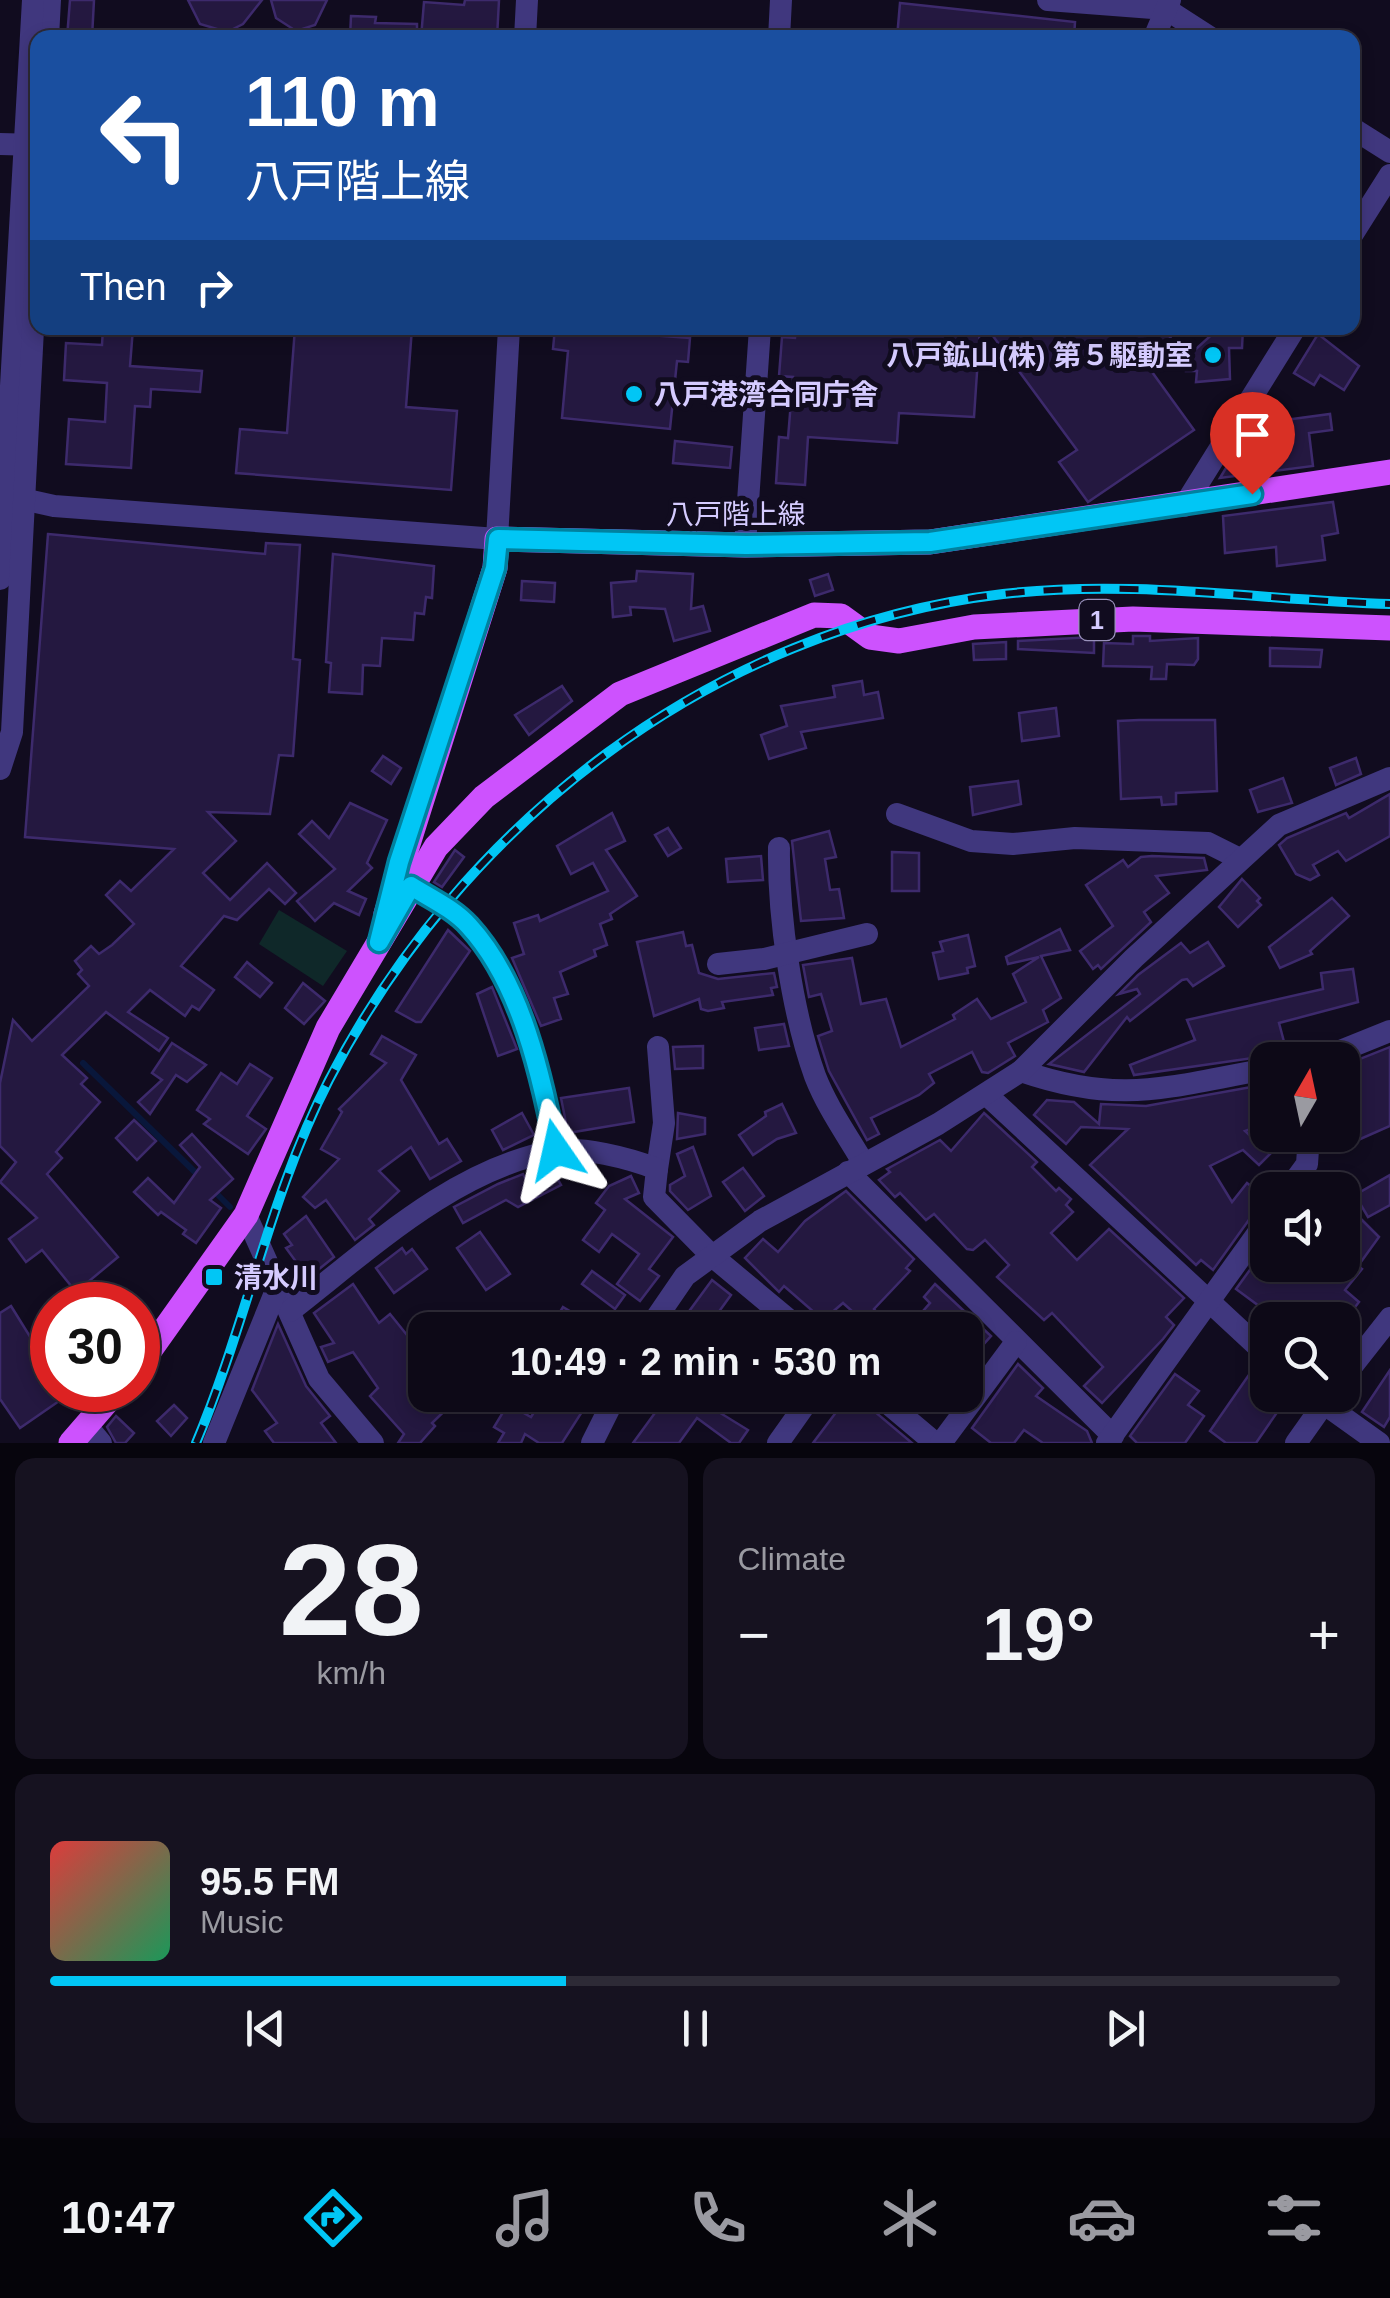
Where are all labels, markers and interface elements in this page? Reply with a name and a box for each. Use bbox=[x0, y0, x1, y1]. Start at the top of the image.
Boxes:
text: 110 m bbox=[245, 63, 440, 141]
icon: left bbox=[80, 70, 210, 200]
text: 八戸階上線 bbox=[245, 156, 470, 207]
icon: right bbox=[187, 260, 242, 315]
text: Then bbox=[80, 266, 167, 308]
place label: 八戸鉱山(株) 第５駆動室 bbox=[887, 340, 1193, 371]
marker: 八戸鉱山(株) 第５駆動室 bbox=[1202, 344, 1224, 366]
place label: 八戸港湾合同庁舎 bbox=[654, 379, 878, 410]
marker: 八戸港湾合同庁舎 bbox=[623, 383, 645, 405]
pin bbox=[1210, 392, 1295, 495]
icon: arrive bbox=[1225, 407, 1280, 462]
street label: 八戸階上線 bbox=[666, 499, 806, 530]
road number: 1 bbox=[1080, 600, 1114, 640]
north arrow bbox=[1250, 1042, 1360, 1152]
map controls bbox=[1250, 1042, 1360, 1412]
position arrow bbox=[504, 1098, 608, 1202]
button: sound bbox=[1250, 1172, 1360, 1282]
place label: 清水川 bbox=[234, 1262, 318, 1293]
marker: 清水川 bbox=[203, 1266, 225, 1288]
speed limit sign: 30 bbox=[30, 1282, 160, 1412]
button: search bbox=[1250, 1302, 1360, 1412]
text: 10:49 · 2 min · 530 m bbox=[510, 1341, 881, 1383]
text: 28 bbox=[279, 1517, 424, 1663]
text: Climate bbox=[738, 1541, 846, 1577]
text: 19° bbox=[982, 1592, 1095, 1676]
text: − bbox=[738, 1604, 770, 1666]
text: + bbox=[1308, 1604, 1340, 1666]
text: km/h bbox=[317, 1655, 386, 1691]
text: 95.5 FM bbox=[200, 1861, 339, 1903]
text: Music bbox=[200, 1904, 284, 1940]
icon: previous bbox=[238, 2001, 293, 2056]
icon: pause bbox=[668, 2001, 723, 2056]
icon: next bbox=[1098, 2001, 1153, 2056]
icon: directions bbox=[298, 2183, 368, 2253]
icon: music bbox=[490, 2183, 560, 2253]
icon: phone bbox=[683, 2183, 753, 2253]
icon: climate bbox=[875, 2183, 945, 2253]
icon: car bbox=[1067, 2183, 1137, 2253]
icon: filters bbox=[1259, 2183, 1329, 2253]
text: 10:47 bbox=[61, 2192, 176, 2243]

